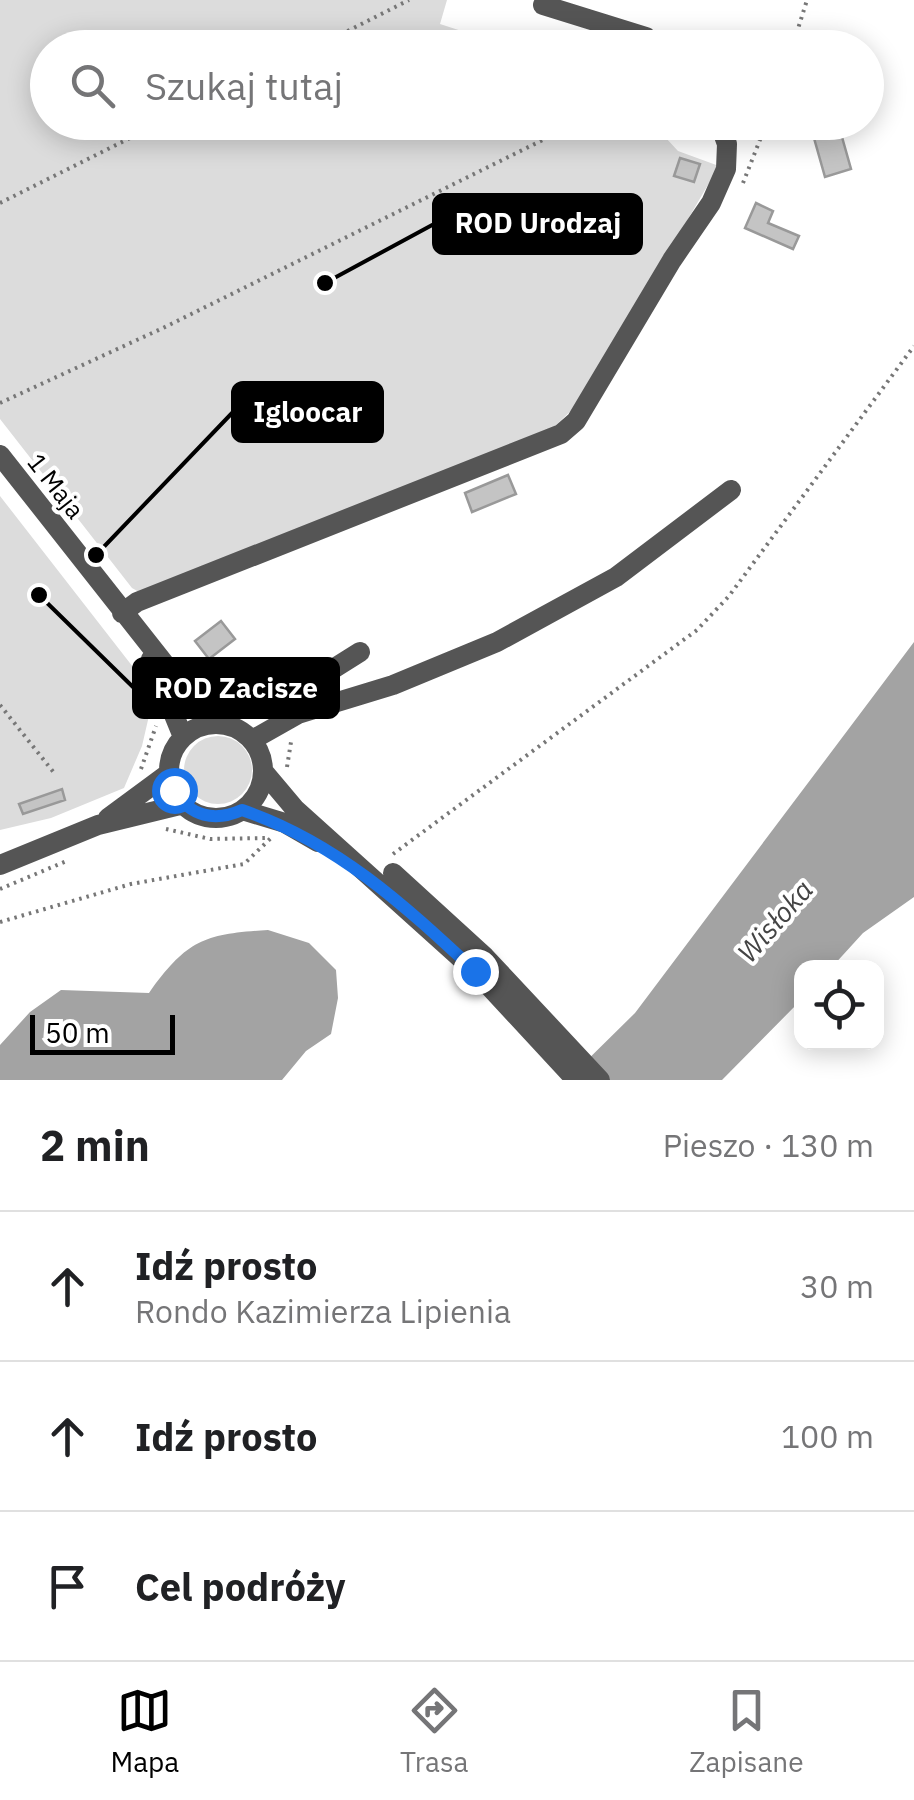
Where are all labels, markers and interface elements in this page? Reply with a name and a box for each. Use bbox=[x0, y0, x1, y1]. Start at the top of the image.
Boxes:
search box bbox=[30, 30, 884, 140]
icon: search bbox=[65, 58, 120, 113]
text: Szukaj tutaj bbox=[145, 61, 343, 110]
callout: ROD Urodzaj bbox=[434, 195, 641, 253]
text: ROD Urodzaj bbox=[455, 204, 621, 241]
callout: Igloocar bbox=[233, 383, 382, 441]
text: Igloocar bbox=[253, 393, 363, 430]
street label: 1 Maja bbox=[21, 446, 92, 525]
callout: ROD Zacisze bbox=[134, 659, 338, 717]
text: ROD Zacisze bbox=[154, 669, 318, 706]
route start bbox=[152, 768, 198, 814]
water label: Wisłoka bbox=[729, 872, 821, 970]
route end bbox=[453, 949, 499, 995]
map controls bbox=[794, 960, 884, 1050]
button: locate bbox=[794, 960, 884, 1050]
scale bar bbox=[30, 1010, 175, 1054]
text: 50 m bbox=[45, 1014, 110, 1051]
text: 2 min bbox=[40, 1118, 150, 1173]
text: Pieszo · 130 m bbox=[663, 1124, 874, 1166]
text: Idź prosto bbox=[135, 1241, 317, 1290]
icon: ahead bbox=[40, 1259, 95, 1314]
text: 30 m bbox=[800, 1265, 874, 1307]
text: Rondo Kazimierza Lipienia bbox=[135, 1290, 511, 1332]
icon: ahead bbox=[40, 1409, 95, 1464]
text: Idź prosto bbox=[135, 1412, 317, 1461]
text: 100 m bbox=[781, 1415, 874, 1457]
icon: arrive bbox=[40, 1559, 95, 1614]
text: Cel podróży bbox=[135, 1562, 345, 1611]
tab: Mapa bbox=[110, 1683, 179, 1780]
tab: Trasa bbox=[400, 1683, 469, 1780]
tab: Zapisane bbox=[689, 1683, 804, 1780]

